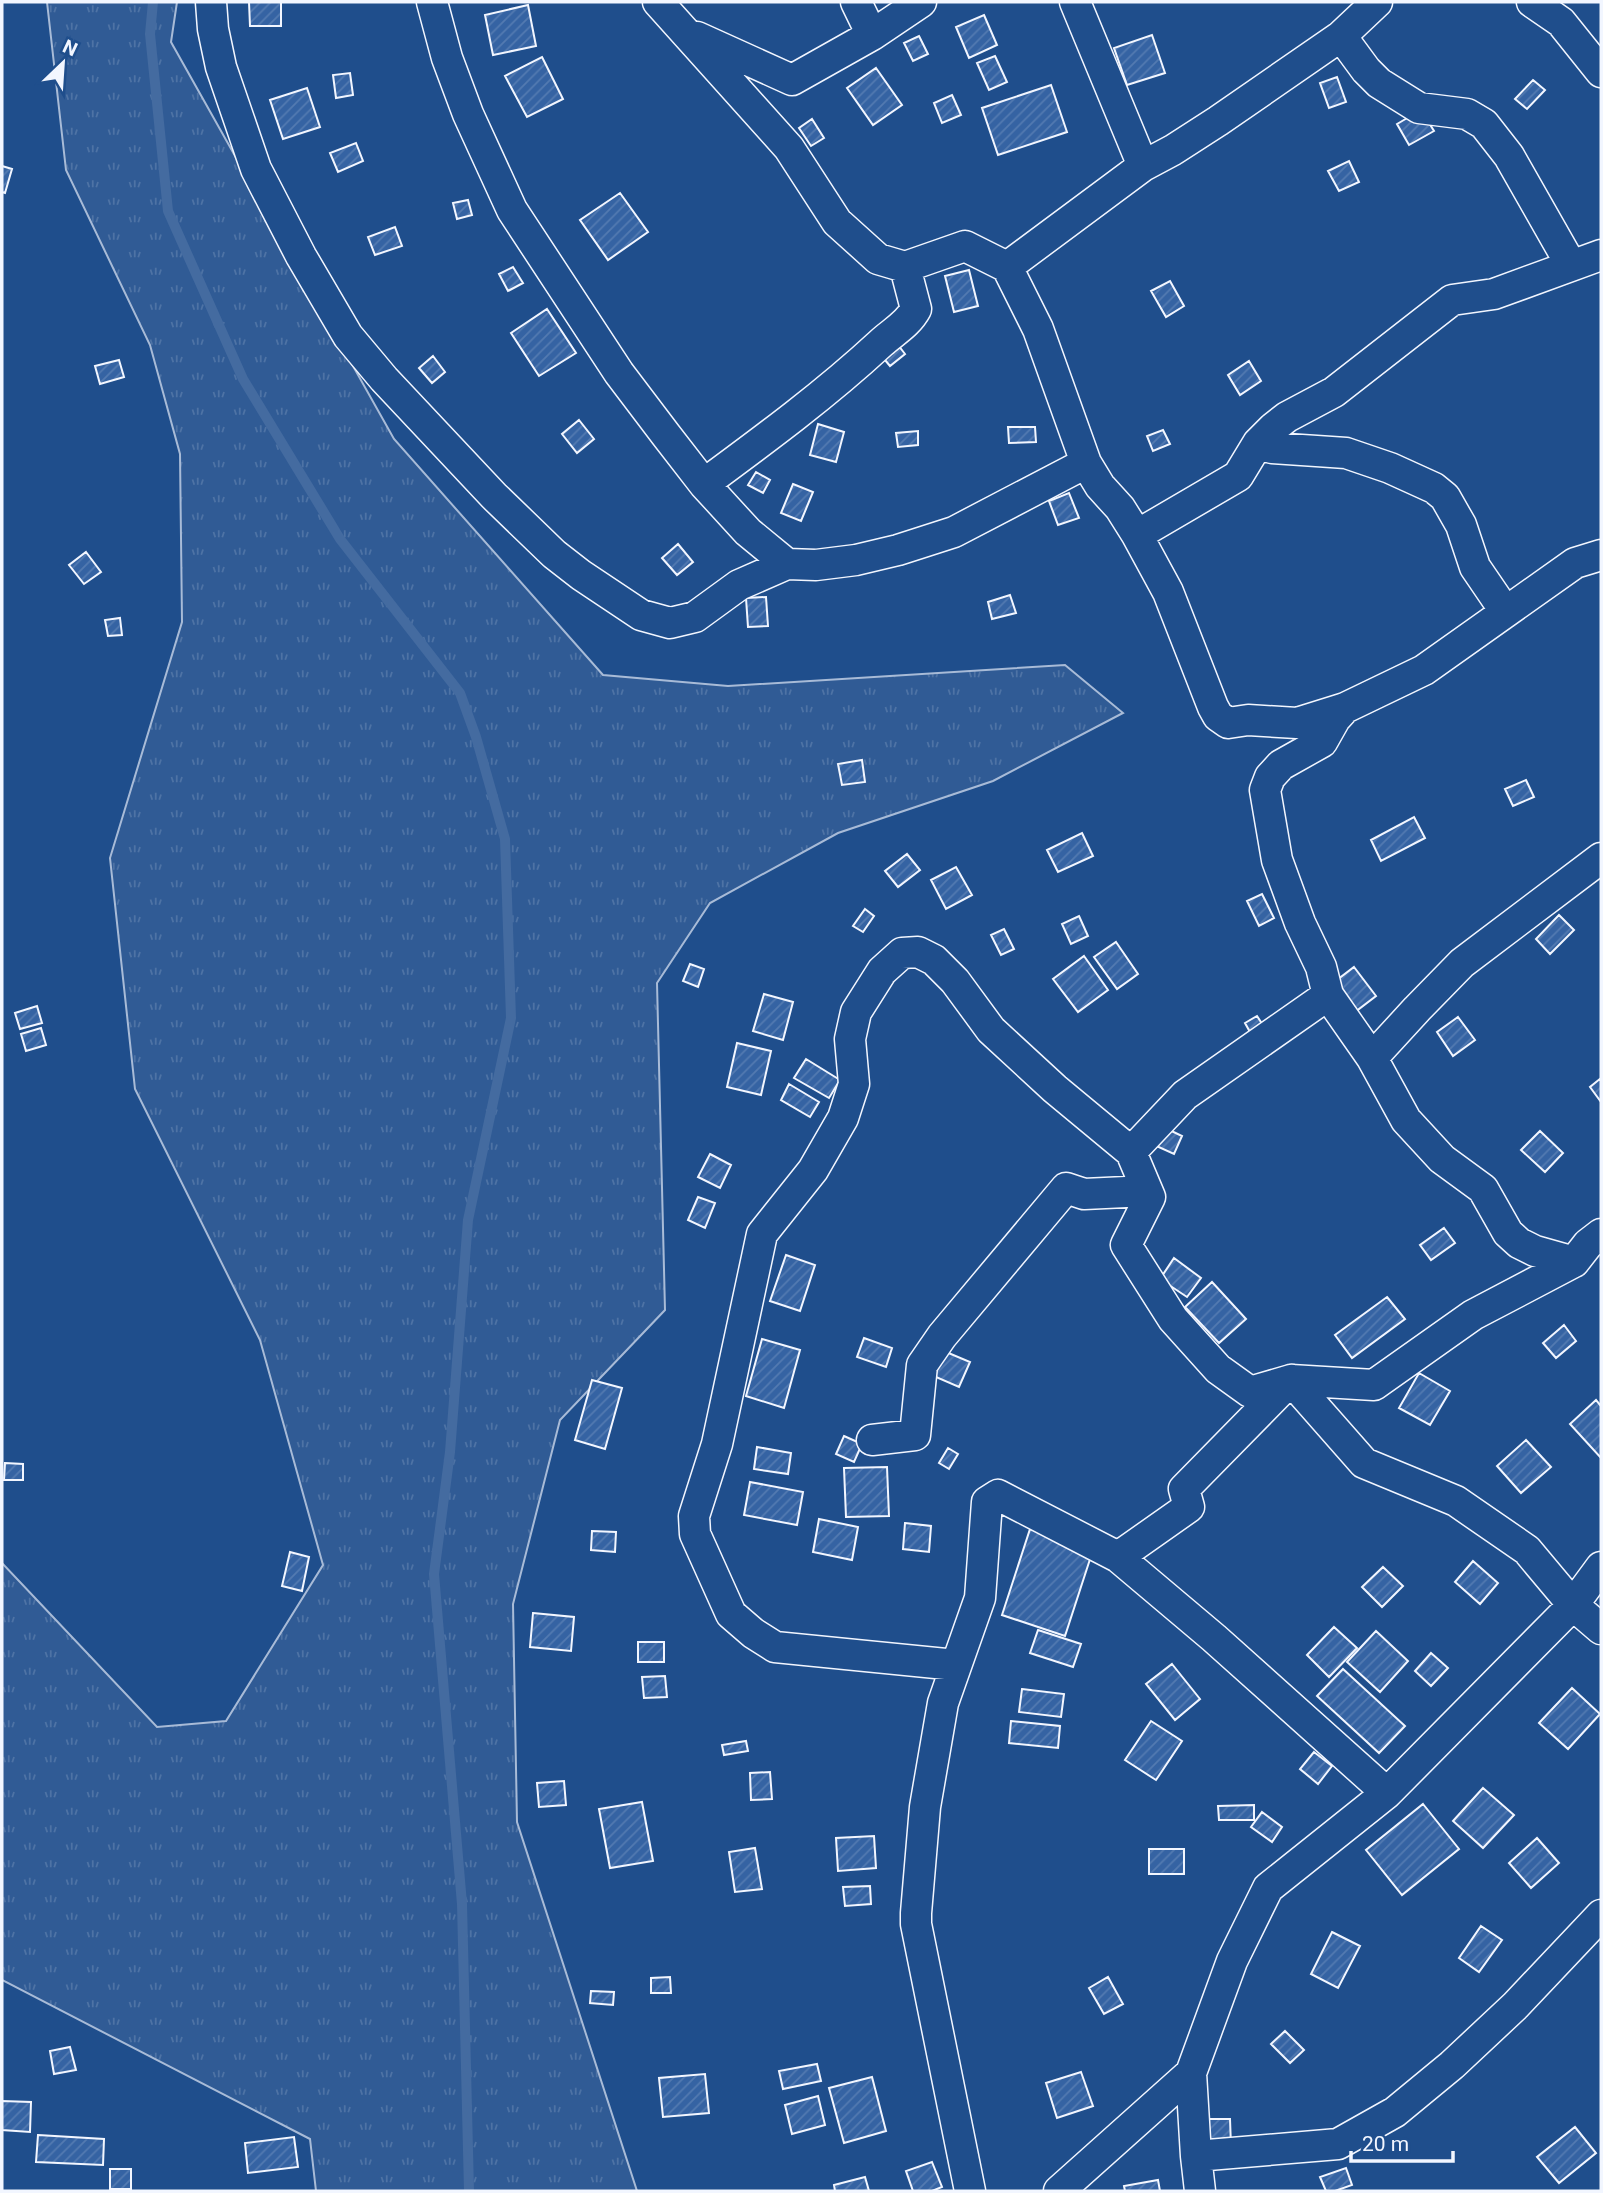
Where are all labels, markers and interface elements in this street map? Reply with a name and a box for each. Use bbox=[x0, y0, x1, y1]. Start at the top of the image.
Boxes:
north arrow bbox=[28, 28, 98, 98]
text: N bbox=[59, 35, 81, 61]
scale bar bbox=[1351, 2120, 1452, 2164]
text: 20 m bbox=[1362, 2132, 1409, 2156]

